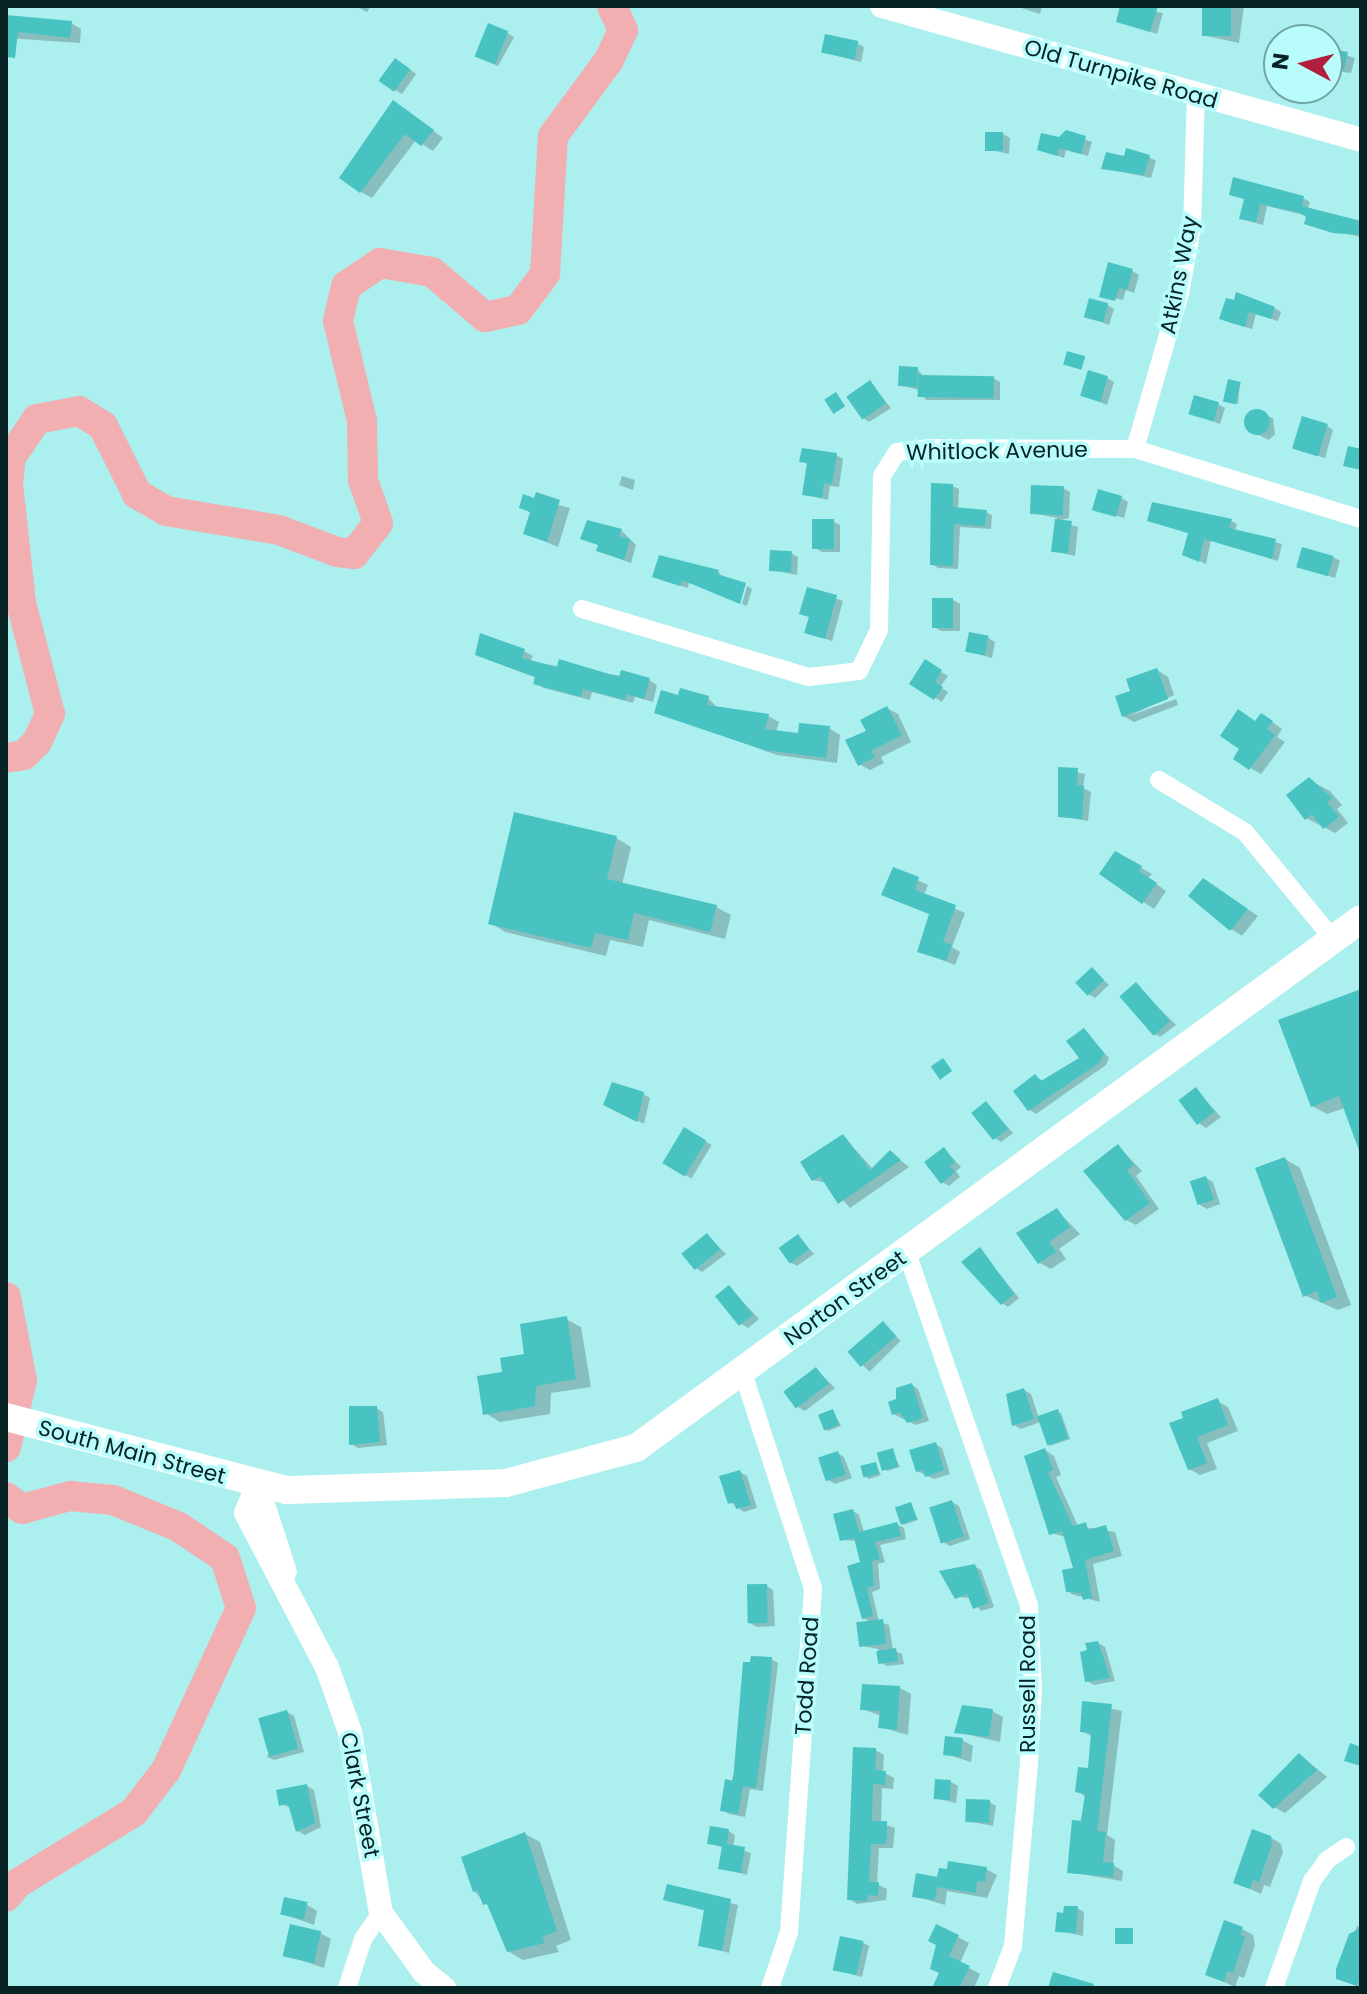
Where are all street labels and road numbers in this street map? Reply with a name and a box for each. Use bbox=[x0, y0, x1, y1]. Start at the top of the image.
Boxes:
street label: Old Turnpike Road bbox=[1021, 34, 1221, 114]
street label: Atkins Way bbox=[1155, 214, 1203, 336]
street label: Whitlock Avenue bbox=[906, 436, 1088, 466]
street label: Norton Street bbox=[779, 1245, 911, 1351]
street label: South Main Street bbox=[36, 1414, 228, 1490]
street label: Russell Road bbox=[1015, 1615, 1041, 1753]
street label: Todd Road bbox=[790, 1616, 824, 1736]
street label: Clark Street bbox=[335, 1730, 385, 1860]

